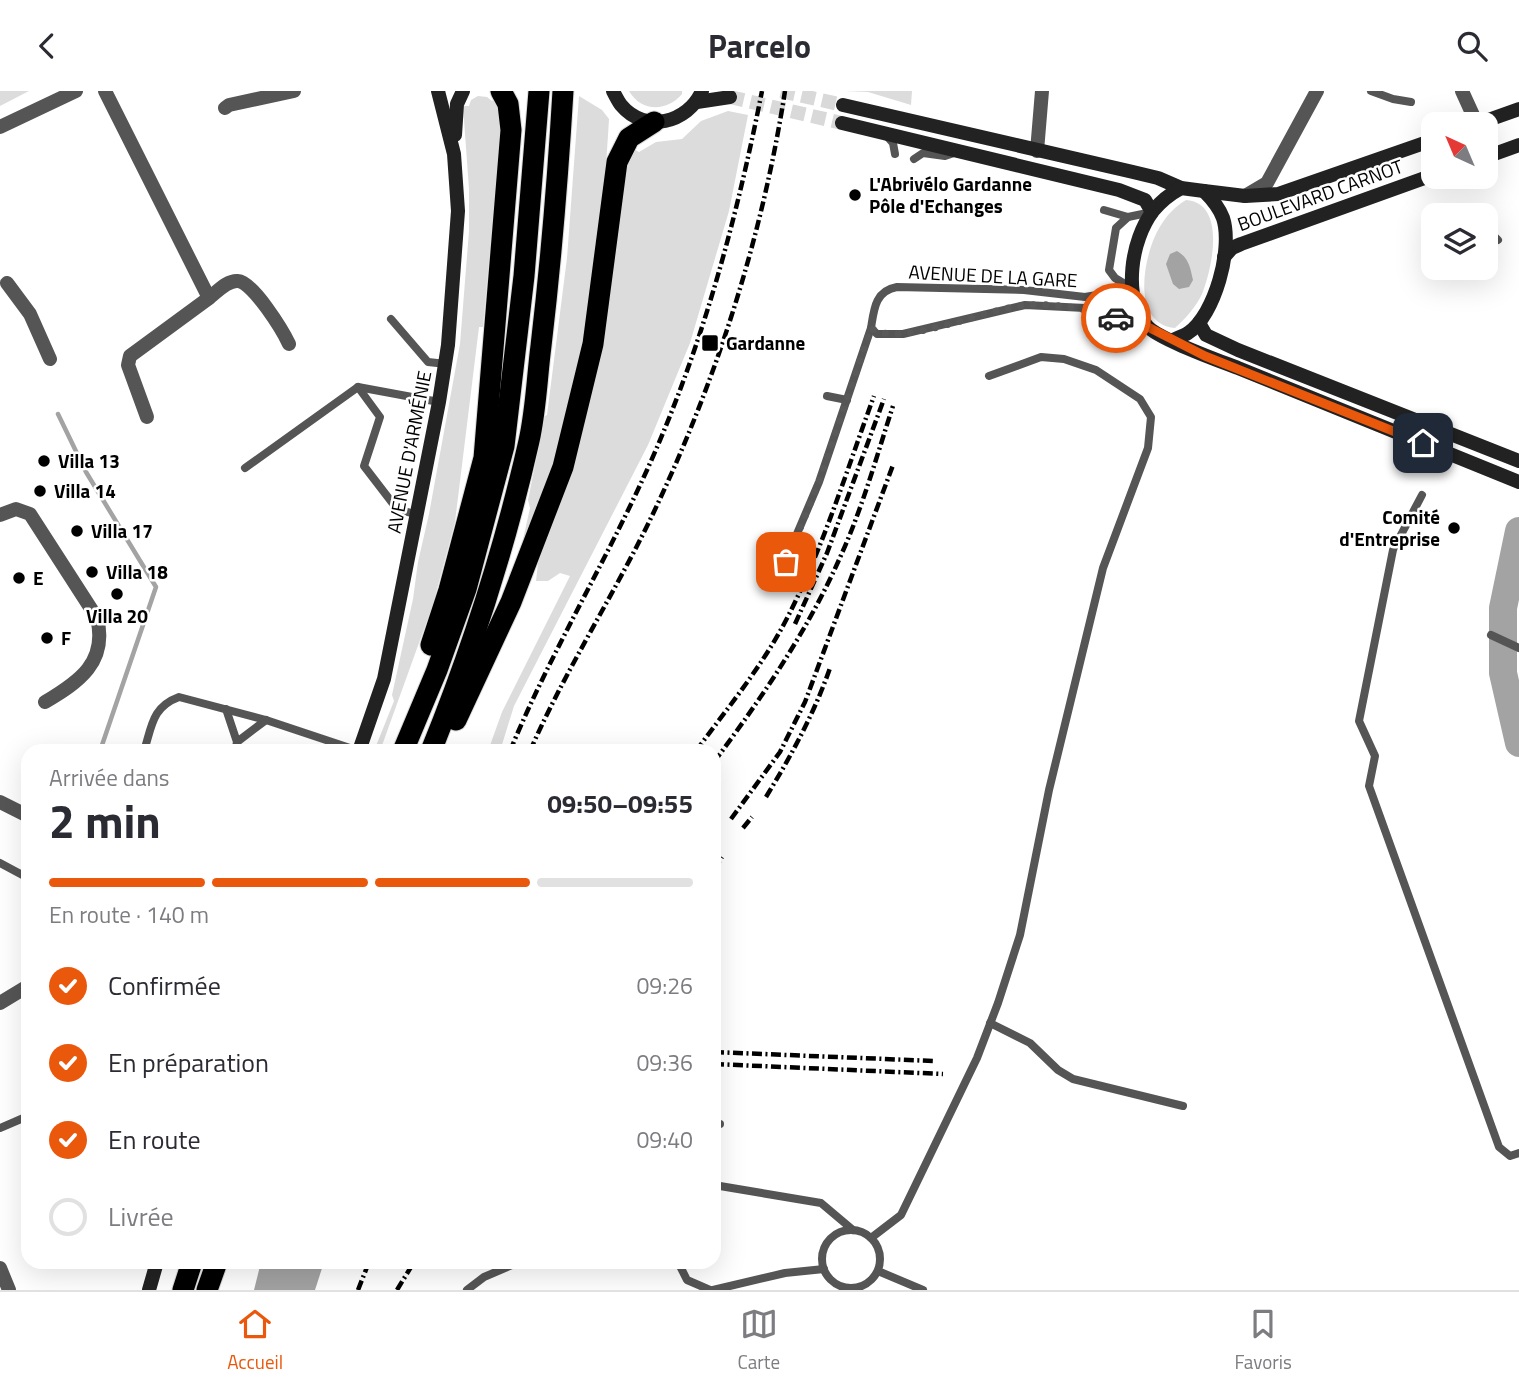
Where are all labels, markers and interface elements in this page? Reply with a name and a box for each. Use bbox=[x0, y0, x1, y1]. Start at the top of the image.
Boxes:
text: Parcelo bbox=[708, 22, 811, 70]
icon: back bbox=[28, 27, 66, 65]
icon: search bbox=[1453, 27, 1491, 65]
north arrow bbox=[1421, 112, 1498, 189]
map controls bbox=[1421, 112, 1498, 280]
street label: BOULEVARD CARNOT bbox=[1233, 151, 1407, 238]
place label: L'Abrivélo Gardanne Pôle d'Echanges bbox=[869, 169, 1032, 220]
marker: L'Abrivélo Gardanne Pôle d'Echanges bbox=[847, 187, 863, 203]
button: layers bbox=[1421, 203, 1498, 280]
street label: AVENUE DE LA GARE bbox=[908, 257, 1078, 294]
courier bbox=[1081, 283, 1151, 353]
icon: car bbox=[1097, 299, 1135, 337]
place label: Gardanne bbox=[726, 328, 806, 357]
marker: Gardanne bbox=[700, 333, 720, 353]
street label: AVENUE D'ARMÉNIE bbox=[379, 368, 438, 536]
pin bbox=[1393, 413, 1453, 473]
icon: home bbox=[1404, 424, 1442, 462]
place label: Villa 13 bbox=[58, 446, 120, 475]
marker: Villa 13 bbox=[36, 453, 52, 469]
place label: Villa 14 bbox=[54, 476, 116, 505]
marker: Villa 14 bbox=[32, 483, 48, 499]
place label: Comité d'Entreprise bbox=[1339, 502, 1440, 553]
place label: Villa 17 bbox=[91, 516, 153, 545]
marker: Comité d'Entreprise bbox=[1446, 520, 1462, 536]
marker: Villa 17 bbox=[69, 523, 85, 539]
pin bbox=[756, 532, 816, 592]
icon: bag bbox=[767, 543, 805, 581]
place label: Villa 18 bbox=[106, 557, 168, 586]
place label: E bbox=[33, 563, 44, 592]
marker: Villa 18 bbox=[84, 564, 100, 580]
marker: E bbox=[11, 570, 27, 586]
marker: Villa 20 bbox=[109, 586, 125, 602]
place label: Villa 20 bbox=[86, 601, 148, 630]
place label: F bbox=[61, 623, 71, 652]
marker: F bbox=[39, 630, 55, 646]
text: Arrivée dans bbox=[49, 760, 170, 795]
text: 09:50–09:55 bbox=[547, 784, 693, 823]
text: 2 min bbox=[49, 786, 161, 856]
text: En route · 140 m bbox=[49, 897, 209, 932]
text: Confirmée bbox=[108, 966, 221, 1005]
icon: check bbox=[49, 967, 87, 1005]
text: 09:26 bbox=[636, 968, 693, 1003]
text: En préparation bbox=[108, 1043, 269, 1082]
icon: check bbox=[49, 1044, 87, 1082]
text: 09:36 bbox=[636, 1045, 693, 1080]
text: En route bbox=[108, 1120, 201, 1159]
icon: check bbox=[49, 1121, 87, 1159]
text: 09:40 bbox=[636, 1122, 693, 1157]
text: Livrée bbox=[108, 1197, 174, 1236]
tab: Accueil bbox=[227, 1305, 283, 1376]
tab: Carte bbox=[737, 1305, 780, 1376]
tab: Favoris bbox=[1234, 1305, 1292, 1376]

